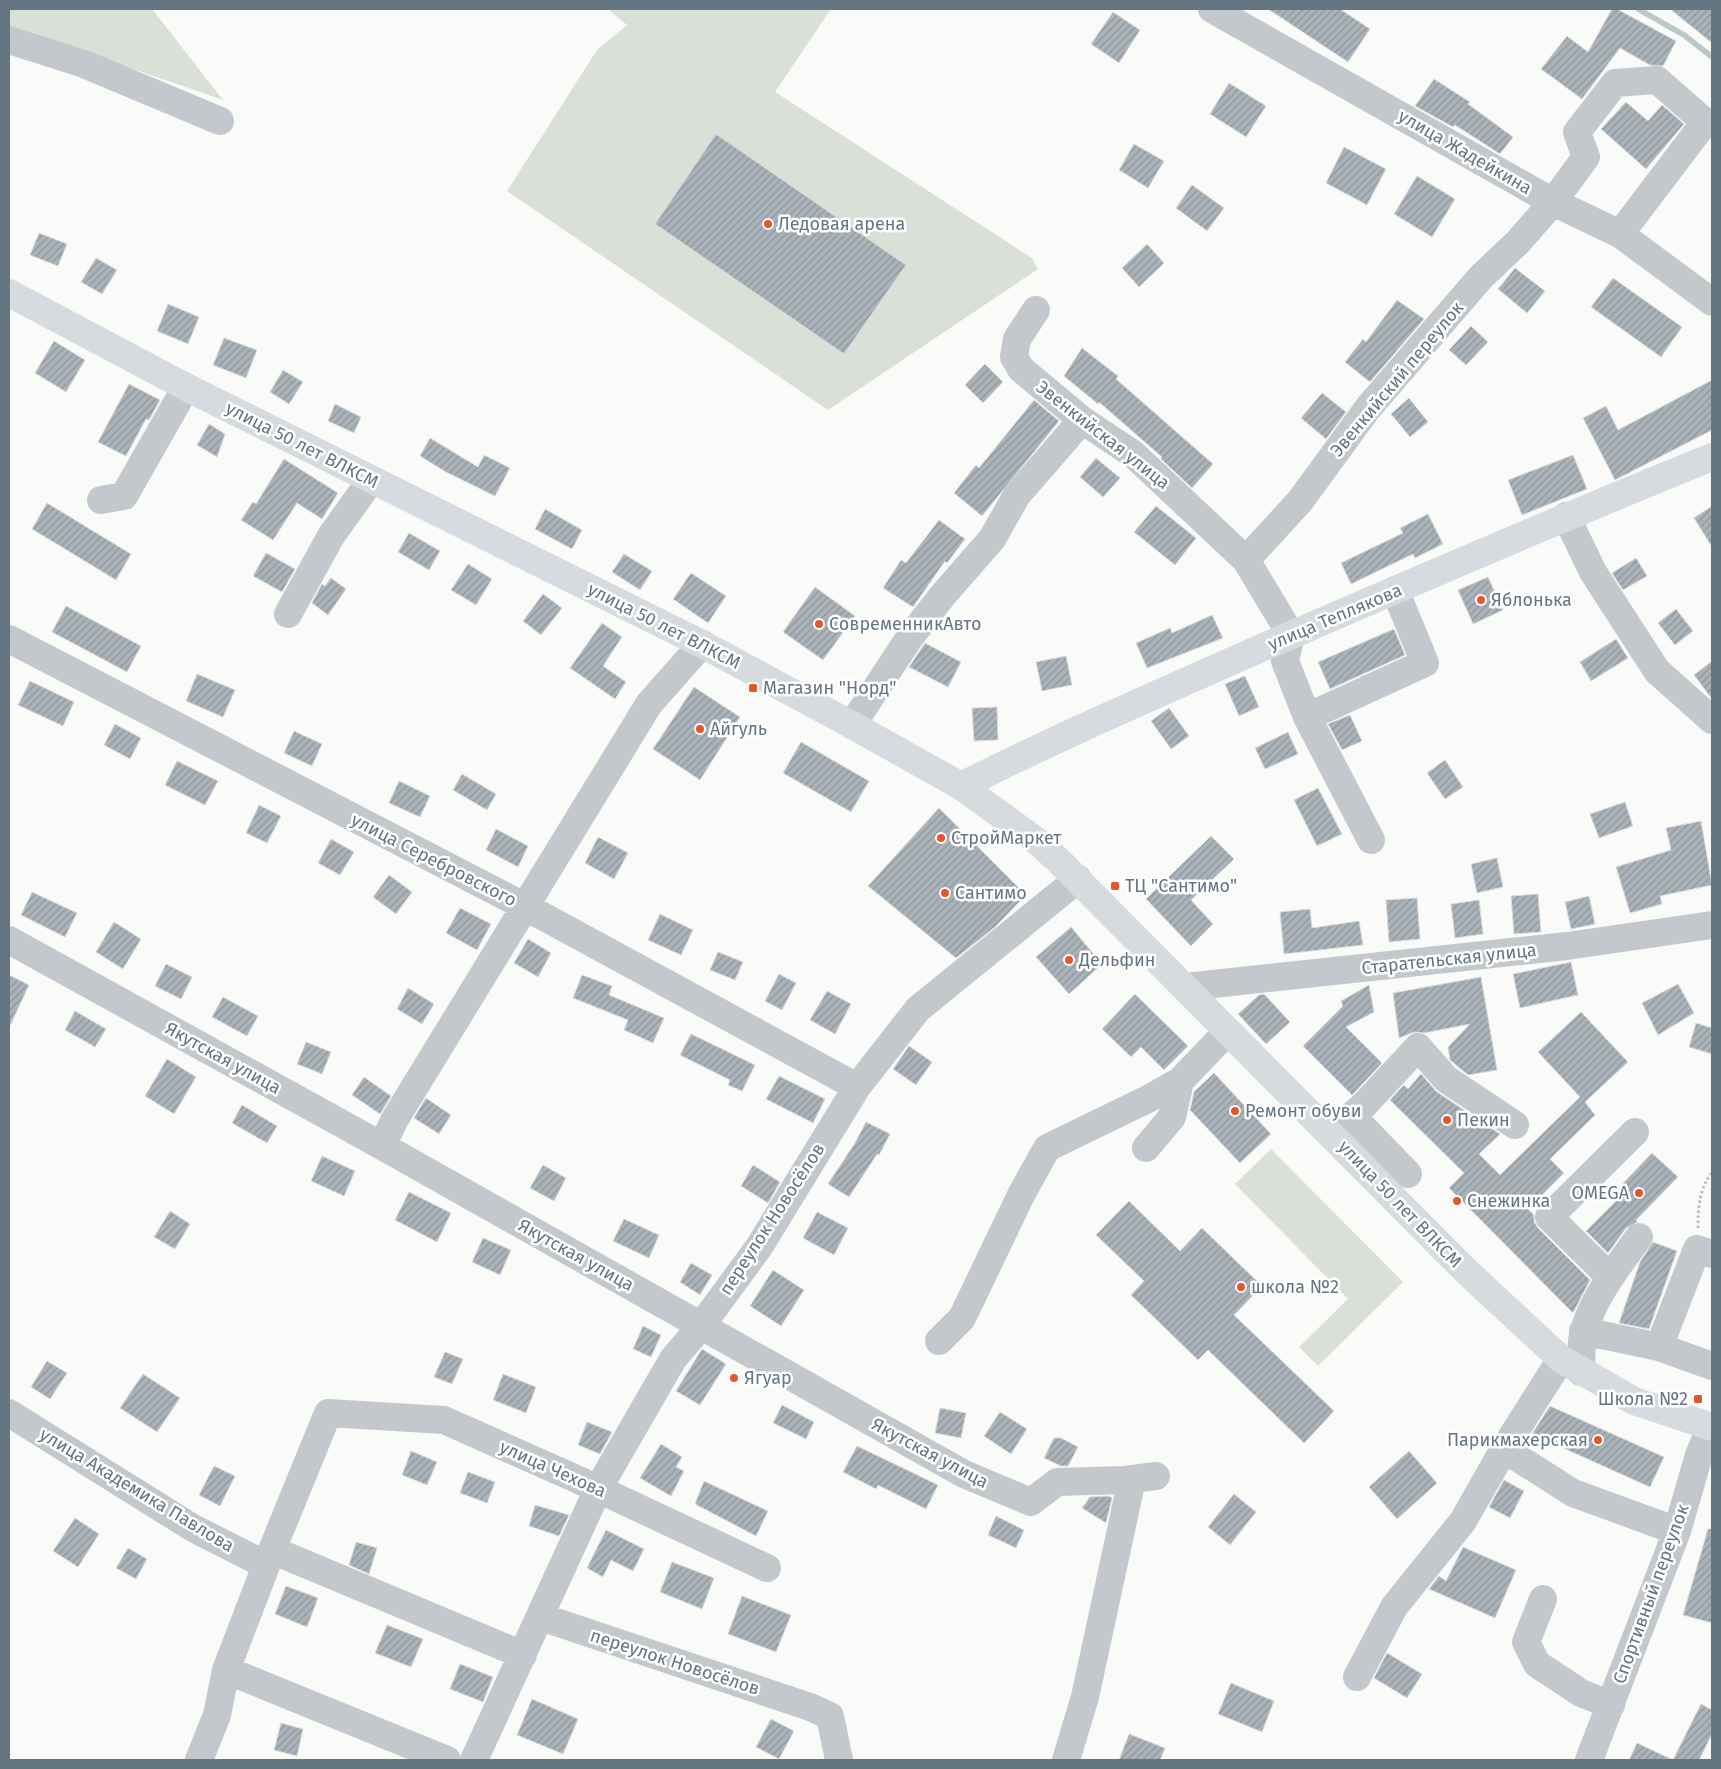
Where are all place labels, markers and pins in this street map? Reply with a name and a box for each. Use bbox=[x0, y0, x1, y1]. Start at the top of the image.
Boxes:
place label: Ледовая арена bbox=[778, 213, 905, 235]
marker: Ледовая арена bbox=[762, 218, 774, 230]
place label: Яблонька bbox=[1491, 589, 1572, 611]
marker: Яблонька bbox=[1475, 594, 1487, 606]
place label: СовременникАвто bbox=[829, 613, 982, 635]
marker: СовременникАвто bbox=[813, 618, 825, 630]
place label: Магазин "Норд" bbox=[763, 677, 897, 699]
marker: Магазин "Норд" bbox=[747, 682, 759, 694]
place label: Айгуль bbox=[710, 718, 767, 740]
marker: Айгуль bbox=[694, 723, 706, 735]
place label: СтройМаркет bbox=[951, 827, 1062, 849]
marker: СтройМаркет bbox=[935, 832, 947, 844]
place label: ТЦ "Сантимо" bbox=[1125, 875, 1237, 897]
marker: ТЦ "Сантимо" bbox=[1109, 880, 1121, 892]
place label: Сантимо bbox=[955, 882, 1027, 904]
marker: Сантимо bbox=[939, 887, 951, 899]
place label: Дельфин bbox=[1078, 949, 1155, 971]
marker: Дельфин bbox=[1063, 954, 1075, 966]
place label: Ремонт обуви bbox=[1245, 1100, 1362, 1122]
marker: Ремонт обуви bbox=[1229, 1105, 1241, 1117]
place label: Пекин bbox=[1457, 1109, 1510, 1131]
marker: Пекин bbox=[1441, 1114, 1453, 1126]
place label: OMEGA bbox=[1572, 1182, 1630, 1204]
marker: OMEGA bbox=[1633, 1187, 1645, 1199]
place label: Снежинка bbox=[1467, 1190, 1550, 1212]
marker: Снежинка bbox=[1451, 1195, 1463, 1207]
place label: школа №2 bbox=[1251, 1276, 1339, 1298]
marker: школа №2 bbox=[1235, 1281, 1247, 1293]
place label: Ягуар bbox=[744, 1367, 792, 1389]
marker: Ягуар bbox=[728, 1372, 740, 1384]
place label: Школа №2 bbox=[1598, 1388, 1688, 1410]
marker: Школа №2 bbox=[1692, 1393, 1704, 1405]
place label: Парикмахерская bbox=[1447, 1429, 1588, 1451]
marker: Парикмахерская bbox=[1592, 1434, 1604, 1446]

